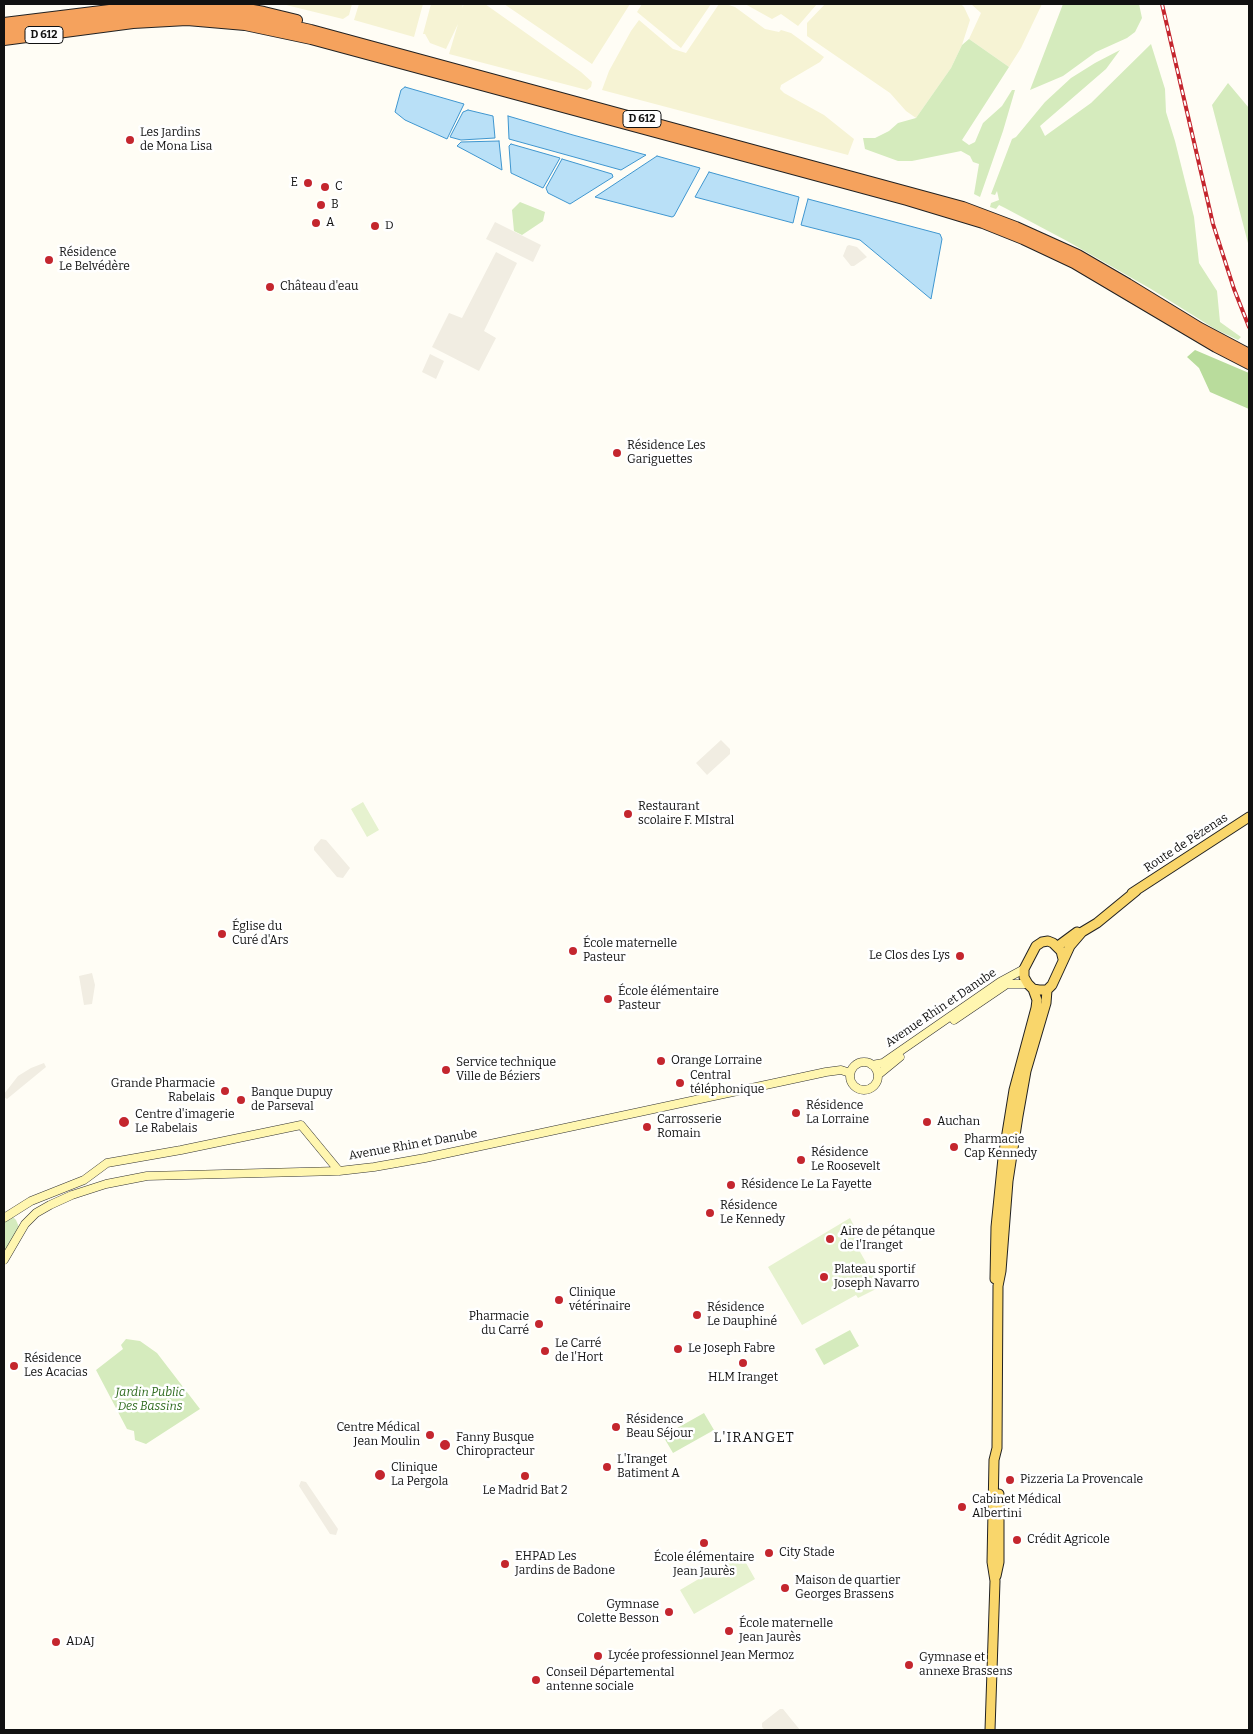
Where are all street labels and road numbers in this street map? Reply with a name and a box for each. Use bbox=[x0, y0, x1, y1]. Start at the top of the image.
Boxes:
road number: D 612 bbox=[25, 26, 63, 44]
road number: D 612 bbox=[623, 110, 661, 128]
street label: Route de Pézenas bbox=[1141, 811, 1231, 875]
street label: Avenue Rhin et Danube bbox=[883, 966, 999, 1050]
street label: Avenue Rhin et Danube bbox=[348, 1127, 478, 1163]

